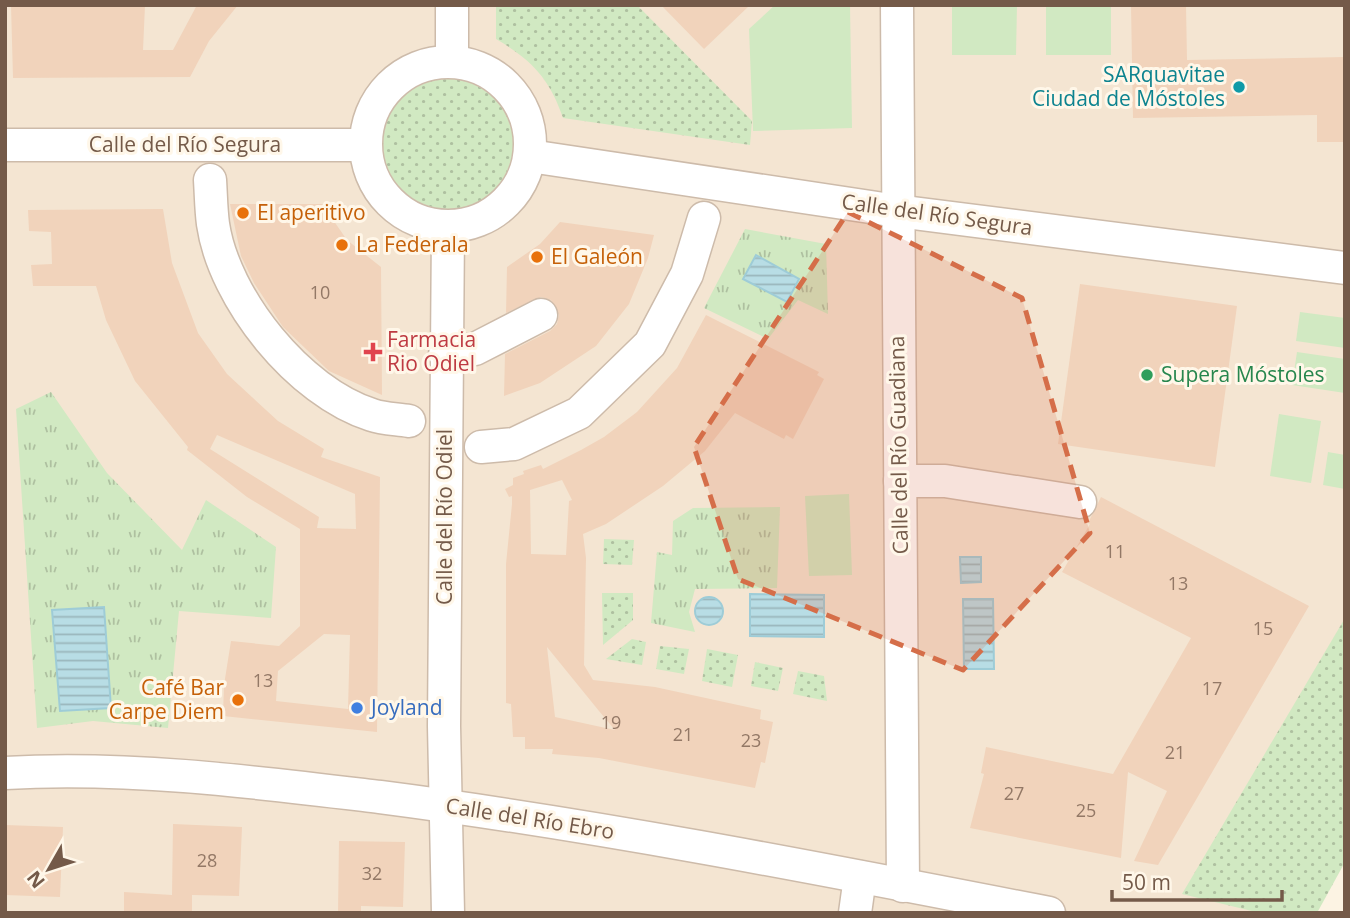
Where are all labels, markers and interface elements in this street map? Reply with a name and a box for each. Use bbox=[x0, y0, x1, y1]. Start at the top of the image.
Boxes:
place label: SARquavitae Ciudad de Móstoles bbox=[1032, 60, 1225, 112]
marker: SARquavitae Ciudad de Móstoles bbox=[1231, 79, 1247, 95]
street label: Calle del Río Segura bbox=[89, 130, 281, 158]
street label: Calle del Río Segura bbox=[840, 187, 1034, 241]
place label: El aperitivo bbox=[257, 198, 366, 226]
marker: El aperitivo bbox=[235, 205, 251, 221]
place label: La Federala bbox=[356, 230, 469, 258]
marker: La Federala bbox=[334, 237, 350, 253]
place label: El Galeón bbox=[551, 242, 643, 270]
marker: El Galeón bbox=[529, 249, 545, 265]
house number: 10 bbox=[310, 280, 330, 304]
place label: Farmacia Rio Odiel bbox=[387, 325, 476, 377]
street label: Calle del Río Guadiana bbox=[882, 335, 914, 555]
marker: Farmacia Rio Odiel bbox=[365, 344, 381, 360]
place label: Supera Móstoles bbox=[1161, 360, 1325, 388]
marker: Supera Móstoles bbox=[1139, 367, 1155, 383]
street label: Calle del Río Odiel bbox=[430, 429, 458, 605]
house number: 11 bbox=[1105, 539, 1125, 563]
house number: 13 bbox=[1168, 571, 1188, 595]
house number: 15 bbox=[1253, 616, 1273, 640]
house number: 13 bbox=[253, 668, 273, 692]
place label: Café Bar Carpe Diem bbox=[109, 673, 224, 725]
house number: 17 bbox=[1202, 676, 1222, 700]
marker: Café Bar Carpe Diem bbox=[230, 692, 246, 708]
place label: Joyland bbox=[369, 693, 443, 721]
marker: Joyland bbox=[349, 700, 365, 716]
house number: 19 bbox=[601, 710, 621, 734]
house number: 21 bbox=[673, 722, 693, 746]
house number: 23 bbox=[741, 728, 761, 752]
house number: 21 bbox=[1165, 740, 1185, 764]
house number: 27 bbox=[1004, 781, 1024, 805]
street label: Calle del Río Ebro bbox=[444, 791, 616, 845]
house number: 25 bbox=[1076, 798, 1096, 822]
north arrow bbox=[14, 834, 84, 904]
house number: 28 bbox=[197, 848, 217, 872]
scale bar bbox=[1112, 858, 1282, 902]
house number: 32 bbox=[362, 861, 382, 885]
text: N bbox=[21, 866, 51, 894]
text: 50 m bbox=[1122, 868, 1171, 896]

